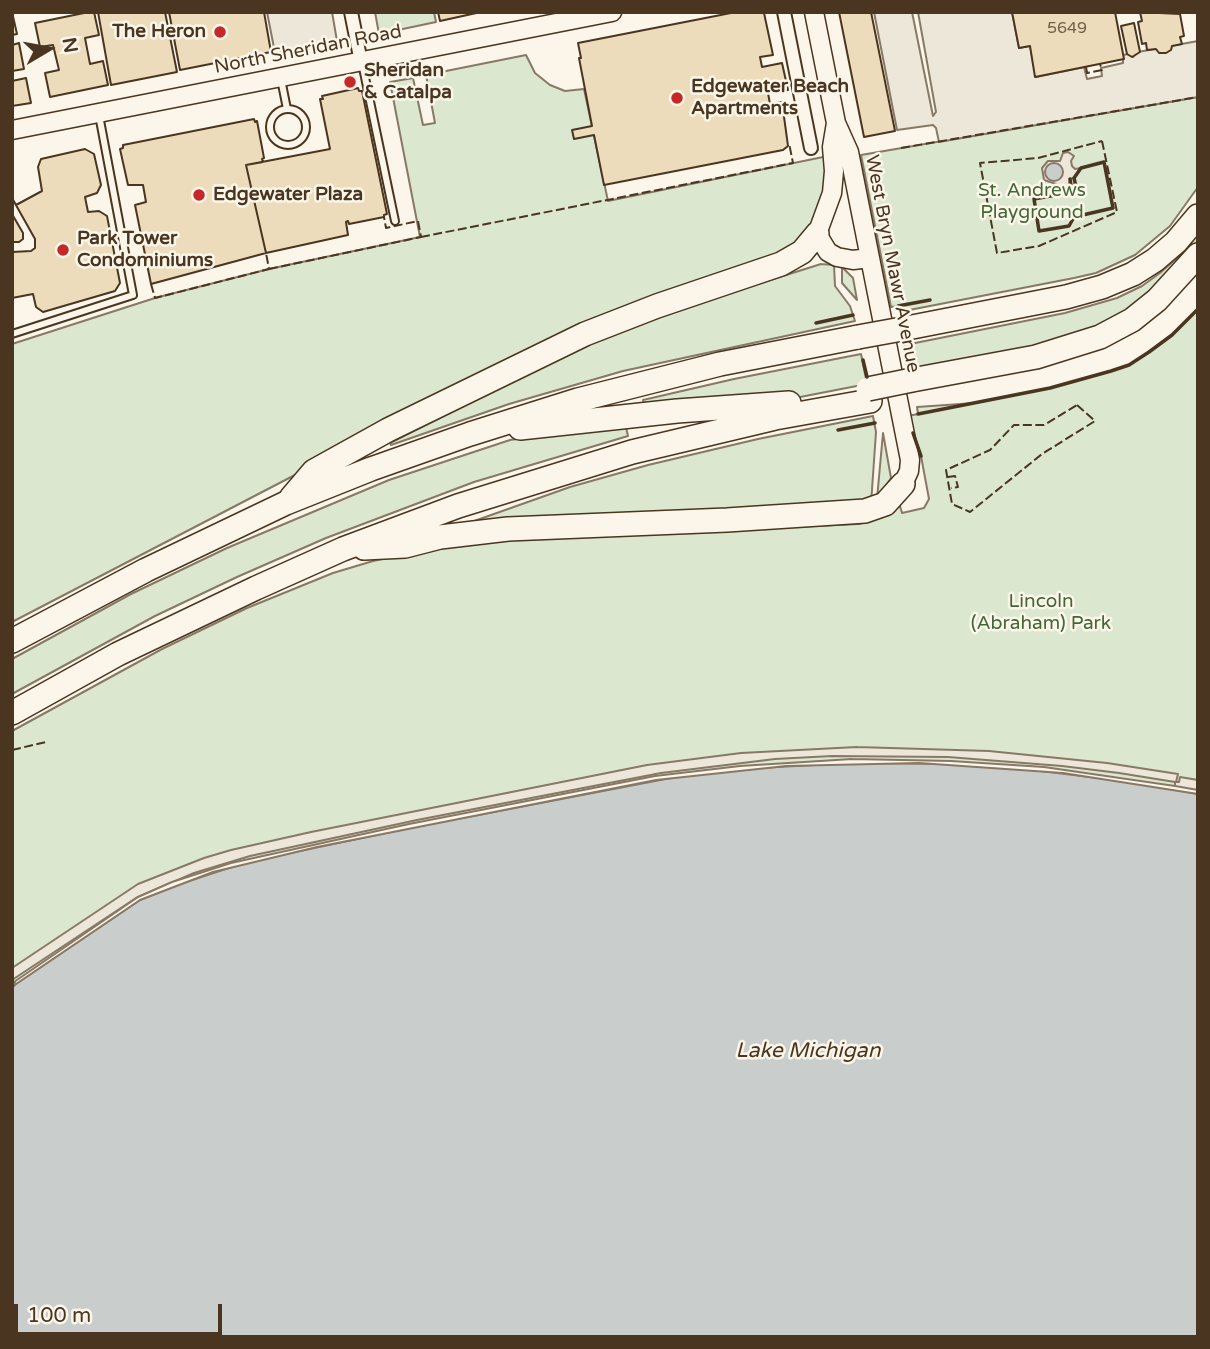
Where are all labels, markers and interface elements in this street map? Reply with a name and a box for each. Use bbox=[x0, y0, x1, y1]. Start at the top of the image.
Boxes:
north arrow bbox=[14, 14, 84, 84]
house number: 5649 bbox=[1047, 19, 1087, 39]
place label: The Heron bbox=[112, 21, 206, 43]
street label: North Sheridan Road bbox=[212, 21, 404, 79]
marker: The Heron bbox=[212, 24, 228, 40]
text: N bbox=[58, 36, 82, 55]
place label: Sheridan & Catalpa bbox=[364, 60, 452, 104]
marker: Sheridan & Catalpa bbox=[342, 74, 358, 90]
place label: Edgewater Beach Apartments bbox=[691, 76, 849, 120]
marker: Edgewater Beach Apartments bbox=[669, 90, 685, 106]
street label: West Bryn Mawr Avenue bbox=[860, 153, 924, 375]
park label: St. Andrews Playground bbox=[978, 180, 1086, 224]
place label: Edgewater Plaza bbox=[213, 184, 363, 206]
marker: Edgewater Plaza bbox=[191, 187, 207, 203]
place label: Park Tower Condominiums bbox=[77, 228, 213, 272]
marker: Park Tower Condominiums bbox=[55, 242, 71, 258]
park label: Lincoln (Abraham) Park bbox=[971, 591, 1111, 635]
water label: Lake Michigan bbox=[736, 1038, 880, 1064]
scale bar bbox=[18, 1290, 226, 1334]
text: 100 m bbox=[27, 1303, 91, 1328]

